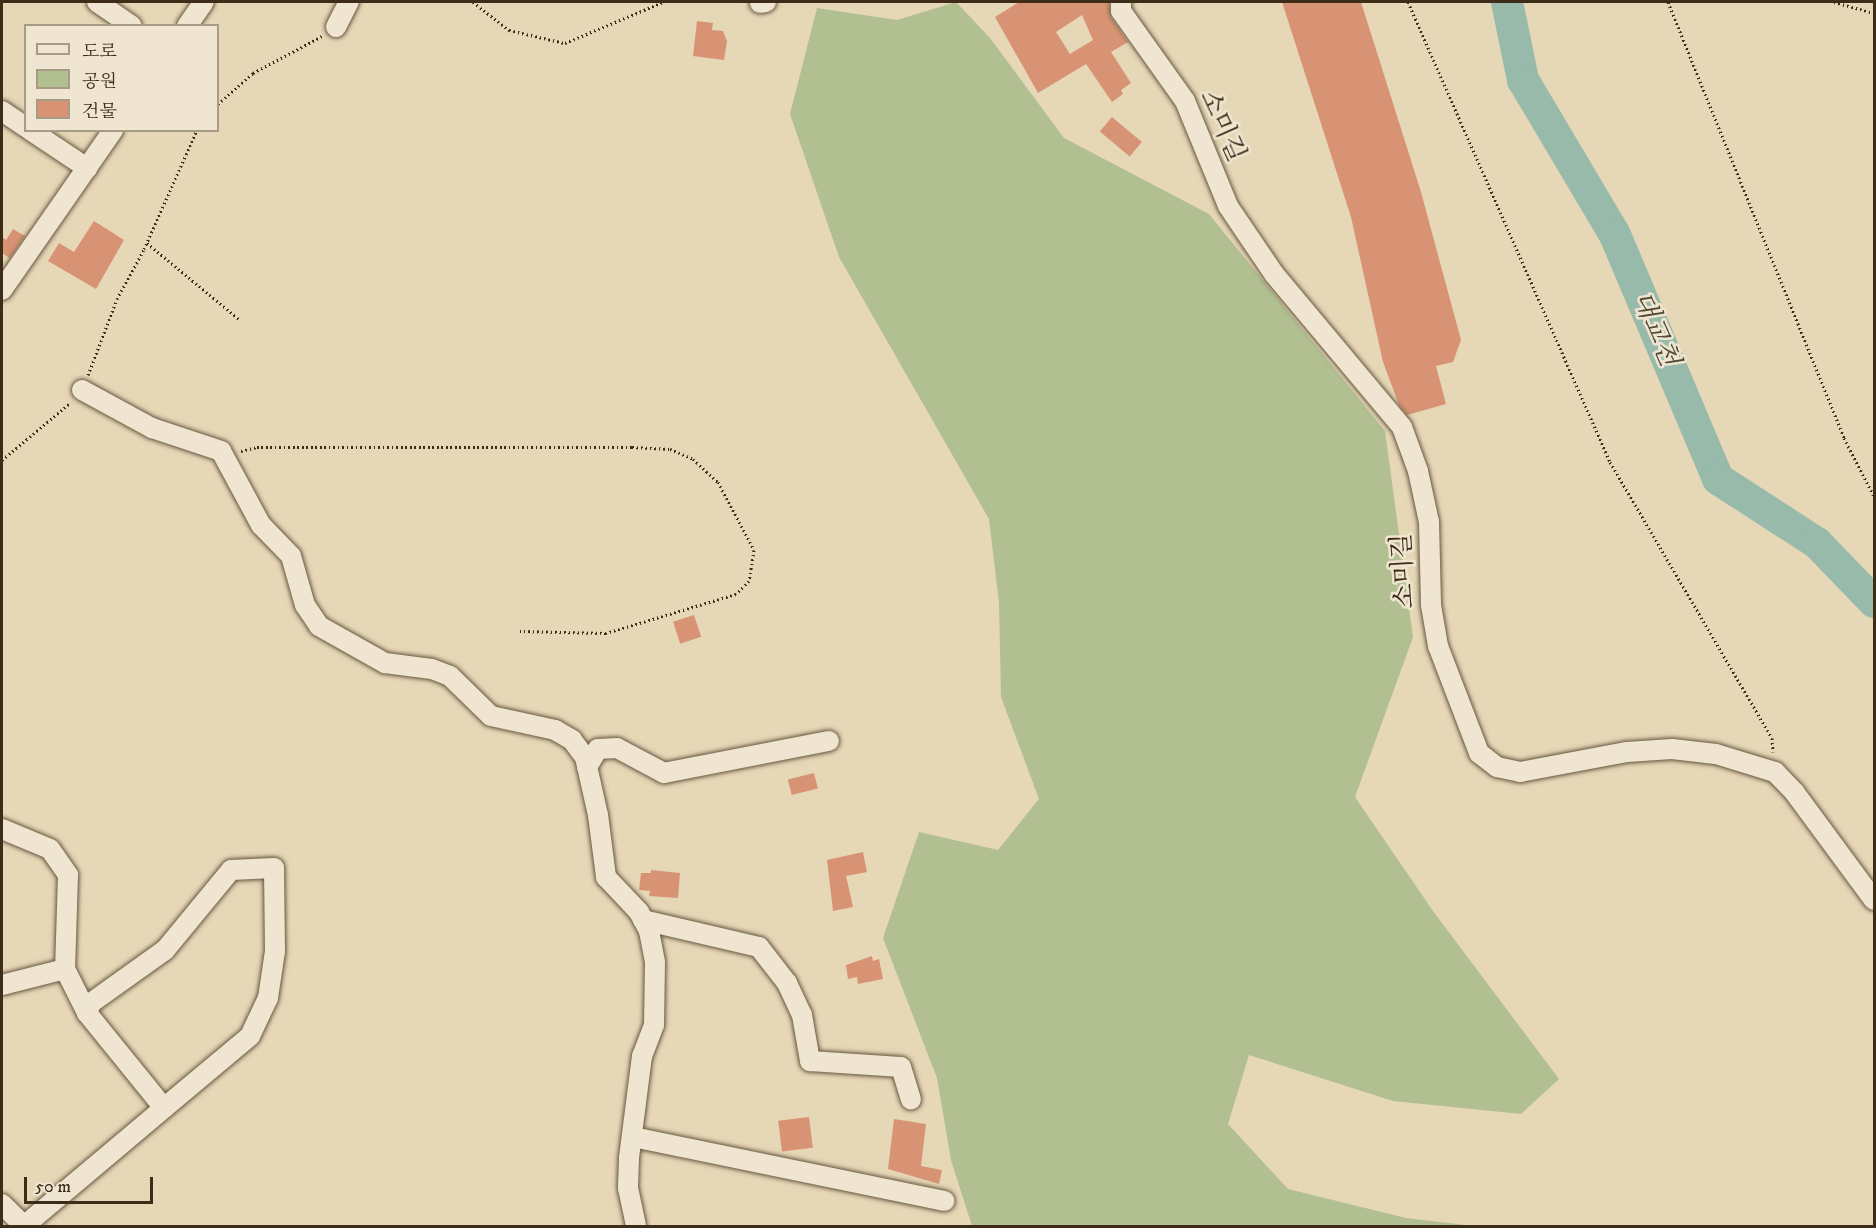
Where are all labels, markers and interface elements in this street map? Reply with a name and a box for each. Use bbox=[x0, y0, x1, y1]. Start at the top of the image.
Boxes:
legend bbox=[24, 24, 219, 132]
text: 도로 bbox=[82, 41, 117, 63]
text: 공원 bbox=[82, 71, 117, 93]
street label: 소미길 bbox=[1192, 85, 1252, 167]
text: 건물 bbox=[82, 101, 117, 123]
water label: 대교천 bbox=[1625, 287, 1685, 371]
street label: 소미길 bbox=[1386, 533, 1422, 609]
scale bar bbox=[27, 1165, 156, 1203]
text: 50 m bbox=[35, 1176, 71, 1198]

